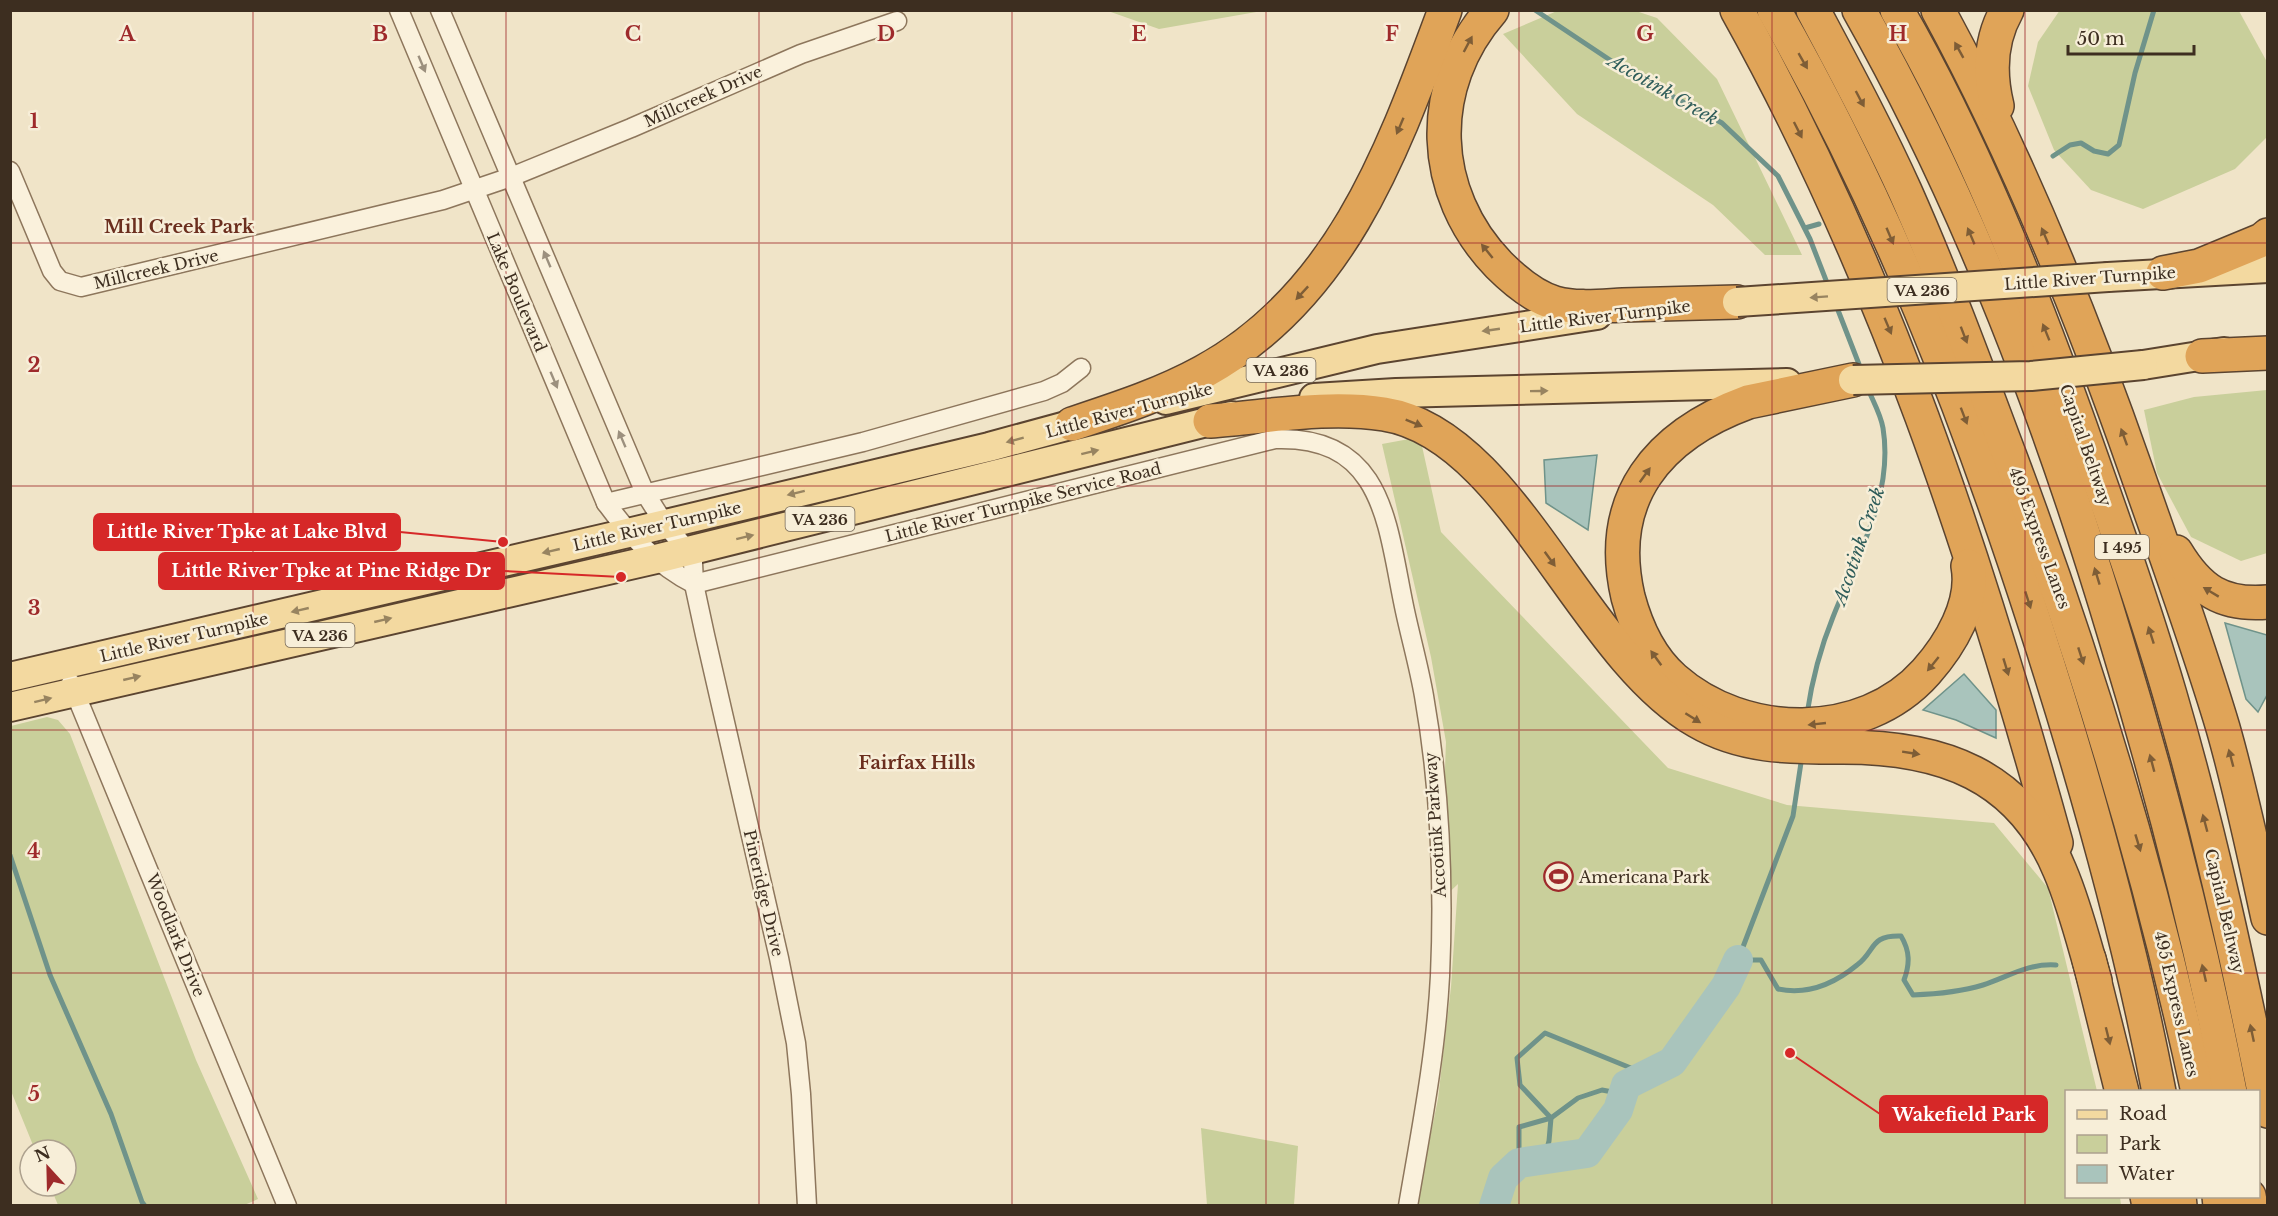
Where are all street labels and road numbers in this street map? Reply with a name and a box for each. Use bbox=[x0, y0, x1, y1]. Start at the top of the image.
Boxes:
street label: Millcreek Drive bbox=[641, 61, 765, 131]
street label: Lake Boulevard bbox=[483, 229, 551, 355]
street label: Millcreek Drive bbox=[92, 245, 220, 293]
street label: Little River Turnpike bbox=[2003, 262, 2177, 294]
road number: VA 236 bbox=[1888, 278, 1956, 302]
street label: Little River Turnpike bbox=[1518, 296, 1692, 336]
road number: VA 236 bbox=[1246, 358, 1316, 382]
street label: Little River Turnpike bbox=[1043, 378, 1215, 442]
street label: Capital Beltway bbox=[2056, 381, 2116, 509]
street label: Little River Turnpike Service Road bbox=[883, 458, 1163, 546]
street label: 495 Express Lanes bbox=[2005, 464, 2075, 612]
street label: Little River Turnpike bbox=[571, 497, 743, 555]
road number: VA 236 bbox=[786, 507, 854, 531]
road number: I 495 bbox=[2095, 535, 2149, 559]
street label: Little River Turnpike bbox=[98, 608, 270, 666]
road number: VA 236 bbox=[286, 623, 354, 647]
street label: Accotink Parkway bbox=[1420, 751, 1450, 899]
street label: Pineridge Drive bbox=[740, 828, 788, 958]
street label: Capital Beltway bbox=[2201, 847, 2249, 976]
street label: Woodlark Drive bbox=[142, 870, 210, 999]
street label: 495 Express Lanes bbox=[2150, 929, 2204, 1079]

